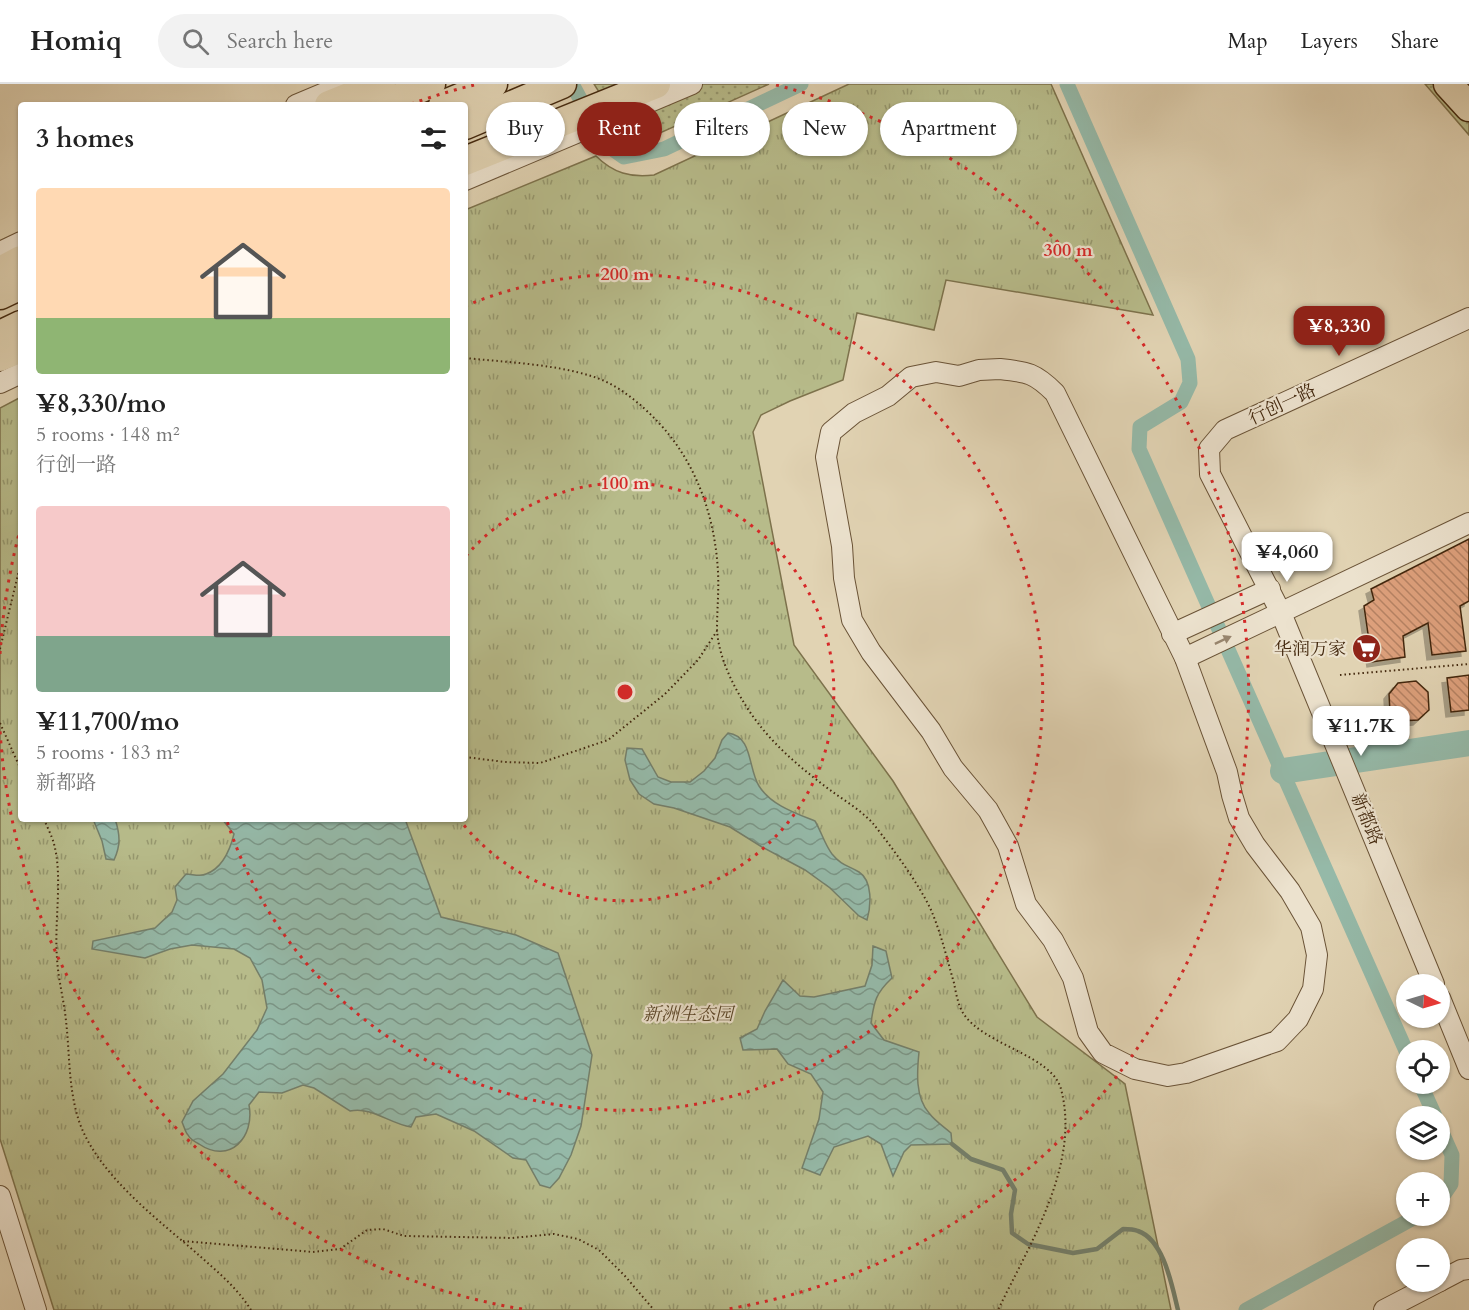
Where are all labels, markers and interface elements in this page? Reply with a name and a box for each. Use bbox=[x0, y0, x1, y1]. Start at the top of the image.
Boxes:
search box bbox=[158, 14, 578, 68]
text: Homiq bbox=[30, 22, 122, 60]
icon: search bbox=[179, 25, 212, 58]
text: Search here bbox=[227, 26, 333, 56]
text: Map bbox=[1228, 27, 1268, 56]
text: Layers bbox=[1301, 27, 1358, 56]
text: Share bbox=[1391, 27, 1439, 56]
chip: Buy bbox=[486, 102, 565, 156]
chip: Rent bbox=[577, 102, 662, 156]
chip: Filters bbox=[674, 102, 770, 156]
chip: New bbox=[782, 102, 868, 156]
chip: Apartment bbox=[880, 102, 1017, 156]
text: 3 homes bbox=[36, 121, 134, 156]
icon: filters bbox=[417, 122, 450, 155]
icon: home bbox=[189, 227, 297, 335]
text: 300 m bbox=[1043, 238, 1093, 263]
text: 200 m bbox=[600, 262, 650, 287]
pin: ¥8,330 bbox=[1290, 306, 1388, 357]
text: ¥8,330 bbox=[1308, 312, 1370, 339]
street label: 行创一路 bbox=[1244, 378, 1320, 431]
text: ¥8,330/mo bbox=[36, 386, 166, 421]
text: 5 rooms · 148 m² bbox=[36, 421, 180, 448]
text: 行创一路 bbox=[36, 451, 116, 478]
text: 100 m bbox=[600, 471, 650, 496]
pin: ¥4,060 bbox=[1238, 532, 1336, 583]
text: ¥4,060 bbox=[1256, 538, 1318, 565]
icon: home bbox=[189, 545, 297, 653]
supermarket icon: 华润万家 bbox=[1351, 633, 1383, 665]
one-way arrow bbox=[1215, 635, 1232, 644]
place label: 华润万家 bbox=[1274, 637, 1346, 662]
centre of rings bbox=[615, 682, 635, 702]
text: ¥11,700/mo bbox=[36, 704, 179, 739]
pin: ¥11.7K bbox=[1312, 706, 1410, 757]
text: ¥11.7K bbox=[1327, 712, 1395, 739]
text: 5 rooms · 183 m² bbox=[36, 739, 180, 766]
text: 新都路 bbox=[36, 769, 96, 796]
street label: 新都路 bbox=[1345, 789, 1388, 849]
north arrow bbox=[1396, 974, 1450, 1028]
map controls bbox=[1396, 974, 1450, 1292]
park label: 新洲生态园 bbox=[643, 1002, 736, 1027]
button: locate bbox=[1396, 1040, 1450, 1094]
button: layers bbox=[1396, 1106, 1450, 1160]
button: + bbox=[1396, 1172, 1450, 1226]
button: − bbox=[1396, 1238, 1450, 1292]

